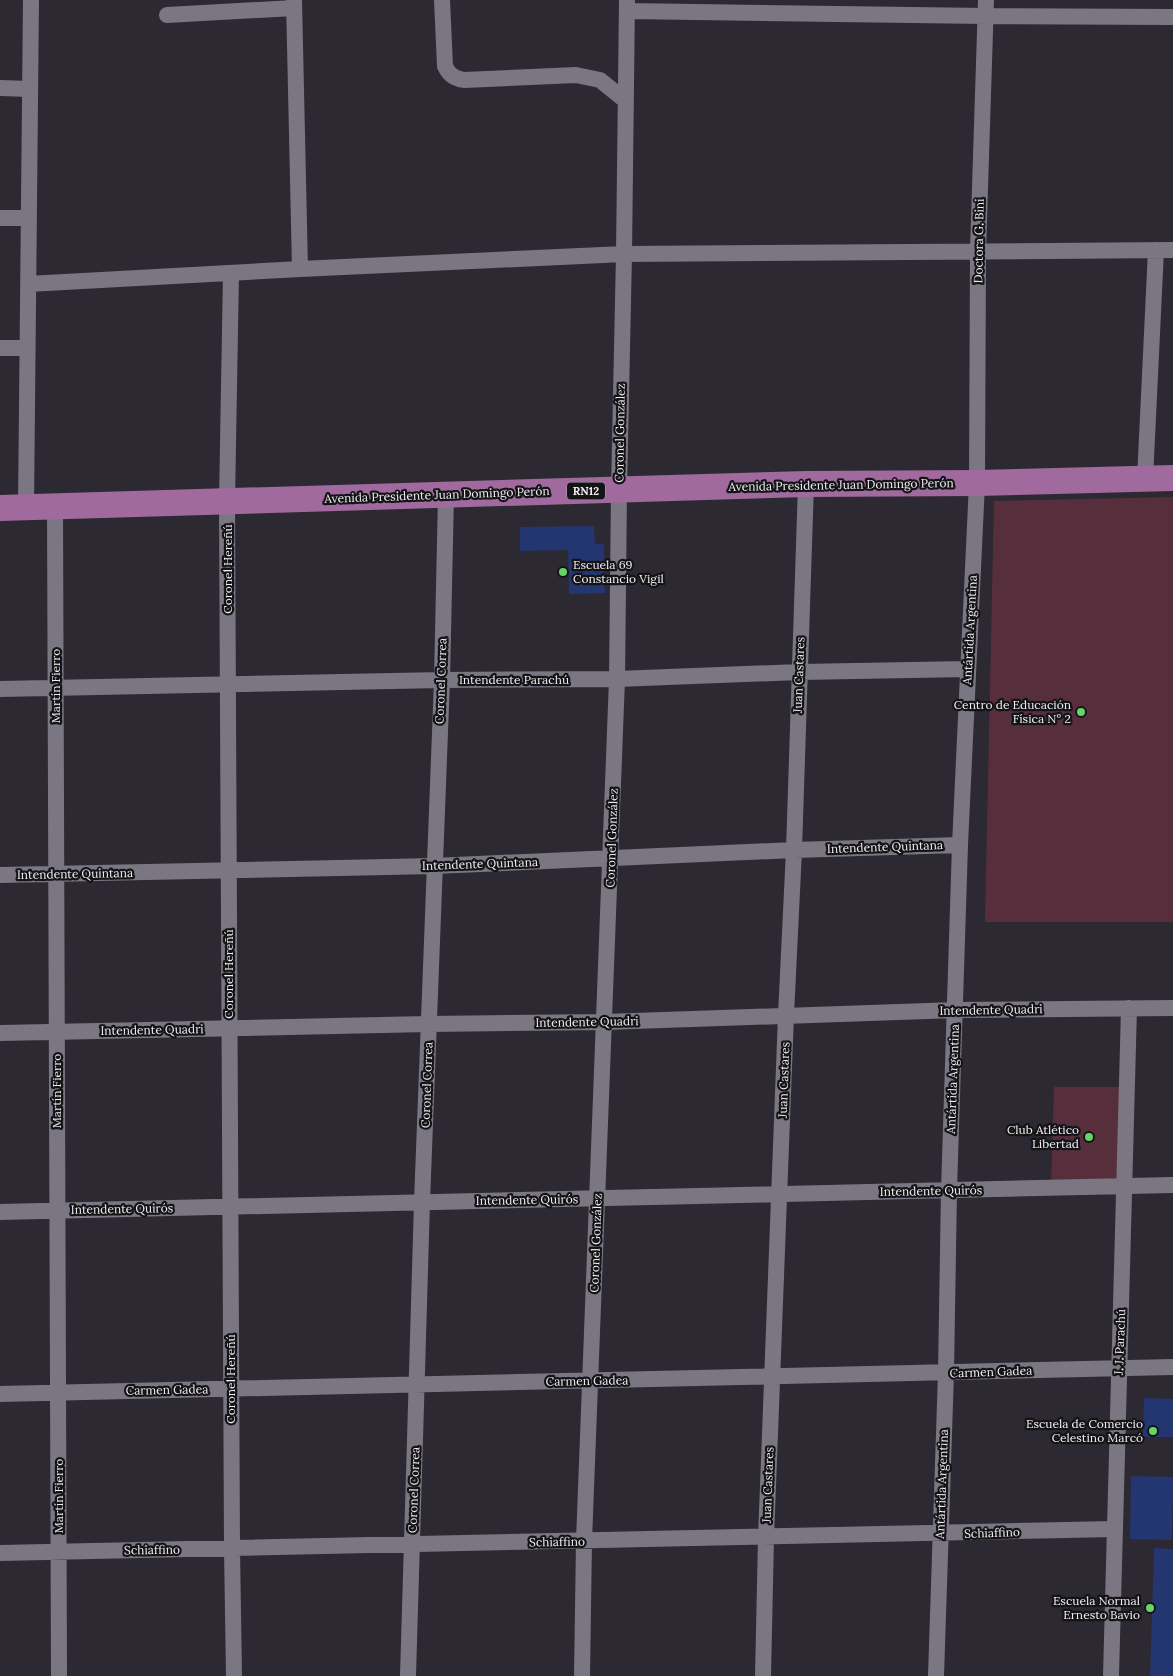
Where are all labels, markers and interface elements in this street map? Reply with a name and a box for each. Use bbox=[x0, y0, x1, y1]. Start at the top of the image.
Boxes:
street label: Doctora G. Bini bbox=[970, 198, 987, 284]
street label: Coronel González bbox=[611, 383, 628, 483]
street label: Avenida Presidente Juan Domingo Perón bbox=[727, 475, 954, 494]
road number: RN12 bbox=[567, 482, 605, 500]
street label: Avenida Presidente Juan Domingo Perón bbox=[323, 483, 550, 506]
street label: Coronel Hereñú bbox=[220, 524, 235, 614]
place label: Escuela 69 Constancio Vigil bbox=[573, 557, 664, 586]
marker: Escuela 69 Constancio Vigil bbox=[557, 566, 569, 578]
street label: Antártida Argentina bbox=[959, 575, 980, 686]
street label: Juan Castares bbox=[790, 636, 807, 714]
street label: Coronel Correa bbox=[432, 638, 449, 724]
street label: Martín Fierro bbox=[48, 649, 63, 723]
street label: Intendente Parachú bbox=[459, 672, 569, 687]
place label: Centro de Educación Física Nº 2 bbox=[954, 697, 1071, 726]
marker: Centro de Educación Física Nº 2 bbox=[1075, 706, 1087, 718]
street label: Coronel González bbox=[602, 788, 621, 888]
street label: Intendente Quintana bbox=[827, 837, 943, 856]
street label: Intendente Quintana bbox=[422, 854, 538, 873]
street label: Intendente Quintana bbox=[17, 865, 133, 882]
street label: Coronel Hereñú bbox=[221, 929, 236, 1019]
street label: Intendente Quadri bbox=[939, 1001, 1043, 1018]
street label: Intendente Quadri bbox=[535, 1013, 639, 1030]
street label: Intendente Quadri bbox=[100, 1021, 204, 1038]
street label: Antártida Argentina bbox=[943, 1024, 962, 1135]
street label: Juan Castares bbox=[775, 1041, 792, 1119]
street label: Coronel Correa bbox=[418, 1042, 435, 1128]
street label: Martín Fierro bbox=[49, 1054, 64, 1128]
place label: Club Atlético Libertad bbox=[1007, 1122, 1079, 1151]
marker: Club Atlético Libertad bbox=[1083, 1131, 1095, 1143]
street label: Intendente Quirós bbox=[880, 1182, 983, 1199]
street label: Intendente Quirós bbox=[476, 1191, 579, 1208]
street label: Coronel González bbox=[586, 1193, 605, 1293]
street label: Intendente Quirós bbox=[71, 1200, 174, 1217]
street label: J. J. Parachú bbox=[1111, 1309, 1128, 1376]
street label: Coronel Hereñú bbox=[223, 1334, 238, 1424]
street label: Carmen Gadea bbox=[949, 1363, 1033, 1380]
street label: Carmen Gadea bbox=[546, 1372, 628, 1389]
street label: Carmen Gadea bbox=[126, 1381, 208, 1398]
place label: Escuela de Comercio Celestino Marcó bbox=[1026, 1416, 1143, 1445]
marker: Escuela de Comercio Celestino Marcó bbox=[1147, 1425, 1159, 1437]
street label: Antártida Argentina bbox=[932, 1429, 951, 1540]
street label: Juan Castares bbox=[759, 1446, 776, 1524]
street label: Coronel Correa bbox=[405, 1447, 422, 1533]
street label: Martín Fierro bbox=[51, 1459, 66, 1533]
street label: Schiaffino bbox=[964, 1524, 1020, 1541]
street label: Schiaffino bbox=[529, 1534, 585, 1549]
street label: Schiaffino bbox=[124, 1542, 180, 1557]
place label: Escuela Normal Ernesto Bavio bbox=[1053, 1593, 1140, 1622]
marker: Escuela Normal Ernesto Bavio bbox=[1144, 1602, 1156, 1614]

